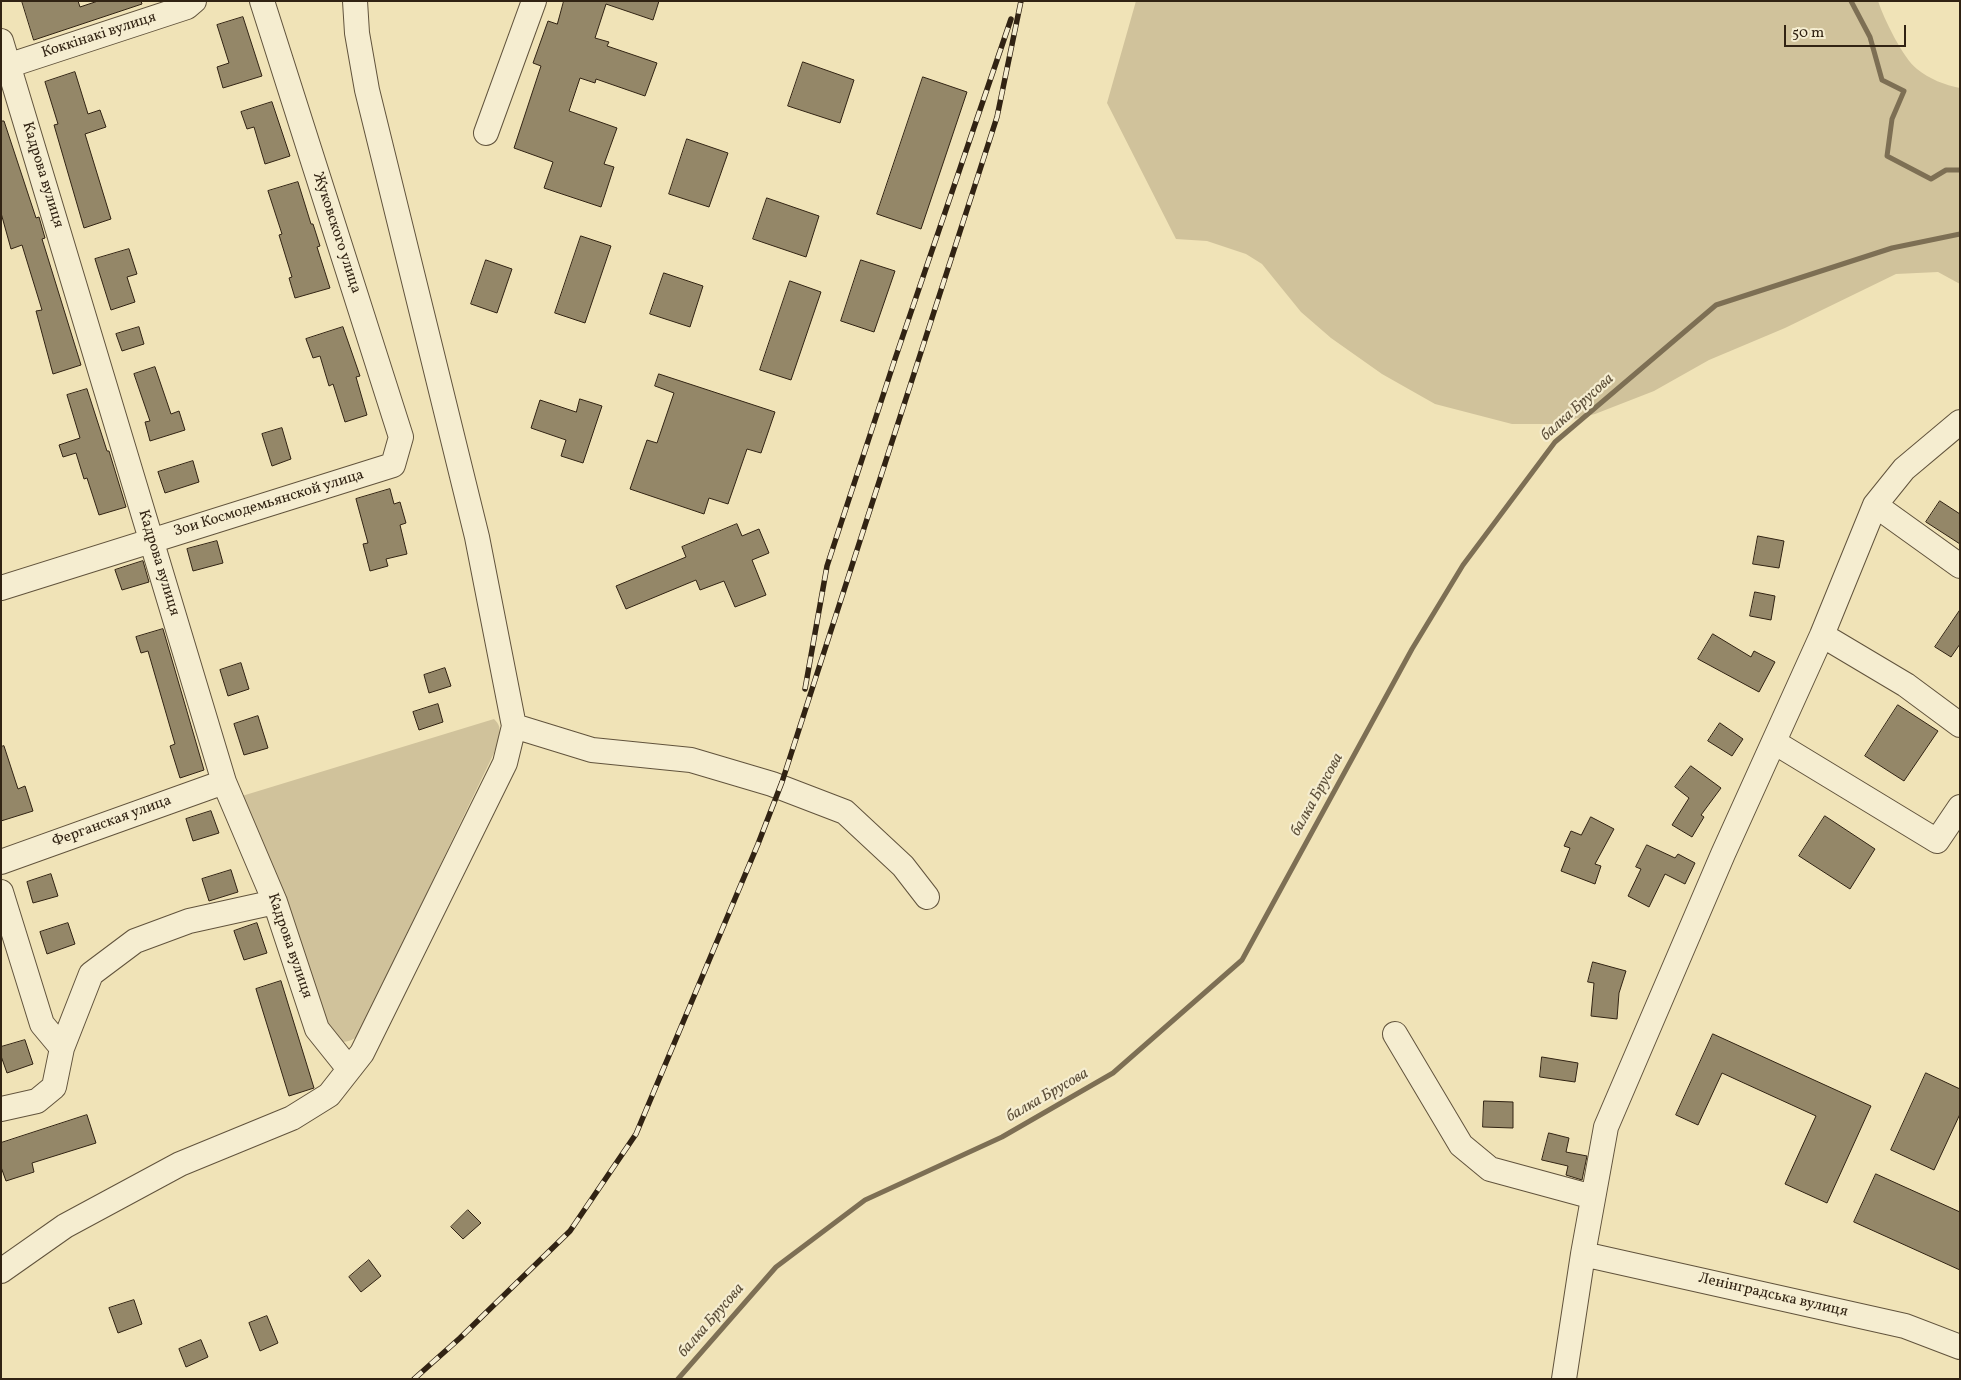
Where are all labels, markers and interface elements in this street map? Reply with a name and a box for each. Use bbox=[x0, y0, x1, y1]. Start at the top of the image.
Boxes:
street label: Коккінакі вулиця bbox=[39, 9, 159, 63]
scale bar bbox=[1786, 15, 1908, 47]
text: 50 m bbox=[1792, 23, 1824, 44]
street label: Кадрова вулиця bbox=[17, 120, 67, 230]
street label: Жуковского улица bbox=[308, 170, 364, 296]
water label: балка Брусова bbox=[1538, 370, 1618, 446]
street label: Зои Космодемьянской улица bbox=[172, 466, 366, 542]
street label: Кадрова вулиця bbox=[133, 508, 183, 618]
water label: балка Брусова bbox=[1287, 750, 1349, 840]
street label: Ферганская улица bbox=[50, 792, 174, 852]
street label: Кадрова вулиця bbox=[263, 891, 315, 1001]
water label: балка Брусова bbox=[1004, 1065, 1092, 1127]
street label: Ленінградська вулиця bbox=[1697, 1270, 1849, 1322]
water label: балка Брусова bbox=[675, 1280, 749, 1362]

